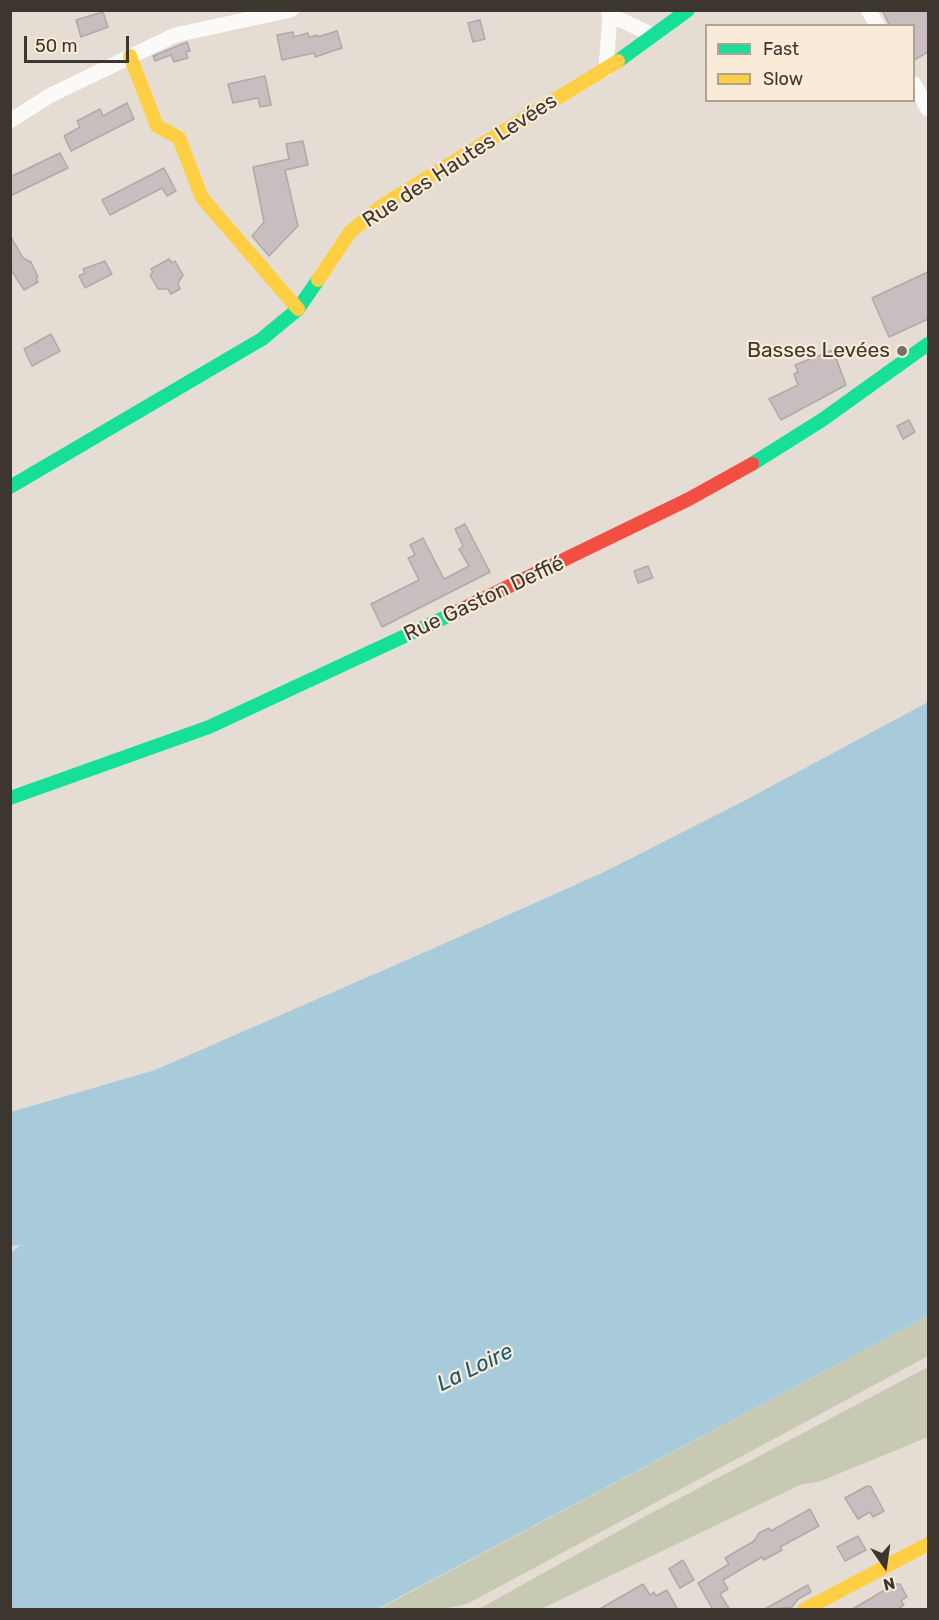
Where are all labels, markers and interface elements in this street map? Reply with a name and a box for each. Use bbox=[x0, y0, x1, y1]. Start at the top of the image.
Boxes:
scale bar bbox=[27, 24, 132, 62]
legend bbox=[705, 24, 915, 102]
text: 50 m bbox=[35, 35, 78, 57]
text: Fast bbox=[763, 38, 799, 60]
text: Slow bbox=[763, 68, 803, 90]
street label: Rue des Hautes Levées bbox=[358, 89, 562, 233]
place label: Basses Levées bbox=[747, 338, 890, 364]
marker: Basses Levées bbox=[895, 344, 909, 358]
street label: Rue Gaston Deffié bbox=[400, 551, 568, 647]
water label: La Loire bbox=[433, 1338, 517, 1398]
north arrow bbox=[855, 1536, 915, 1596]
text: N bbox=[881, 1573, 897, 1595]

